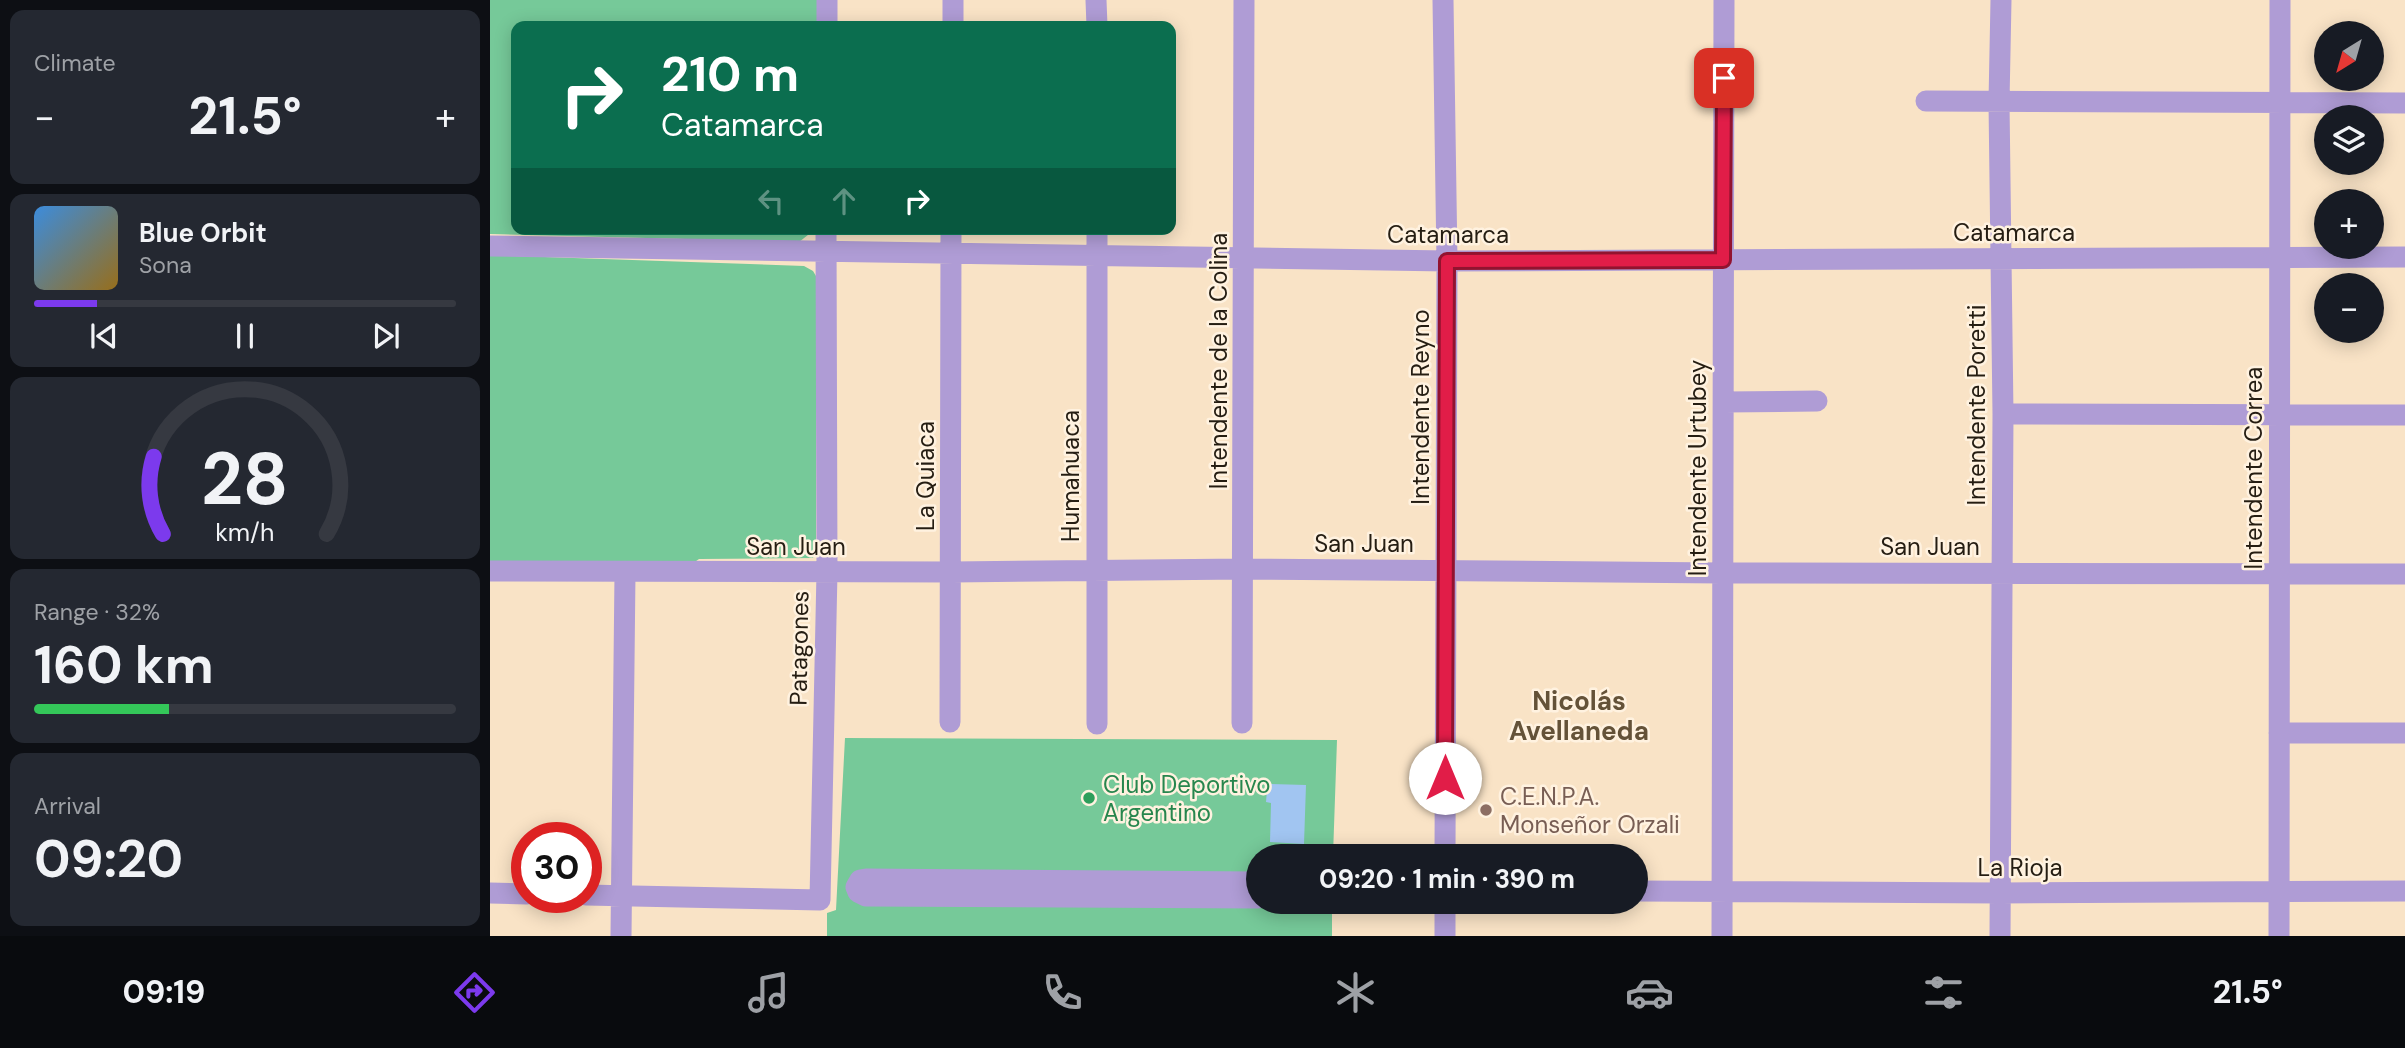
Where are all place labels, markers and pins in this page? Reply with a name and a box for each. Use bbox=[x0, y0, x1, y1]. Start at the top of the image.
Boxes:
pin bbox=[1694, 48, 1754, 108]
place label: Club Deportivo Argentino bbox=[1103, 769, 1270, 828]
place label: C.E.N.P.A. Monseñor Orzali bbox=[1500, 781, 1680, 840]
marker: Club Deportivo Argentino bbox=[1081, 790, 1097, 806]
marker: C.E.N.P.A. Monseñor Orzali bbox=[1478, 802, 1494, 818]

